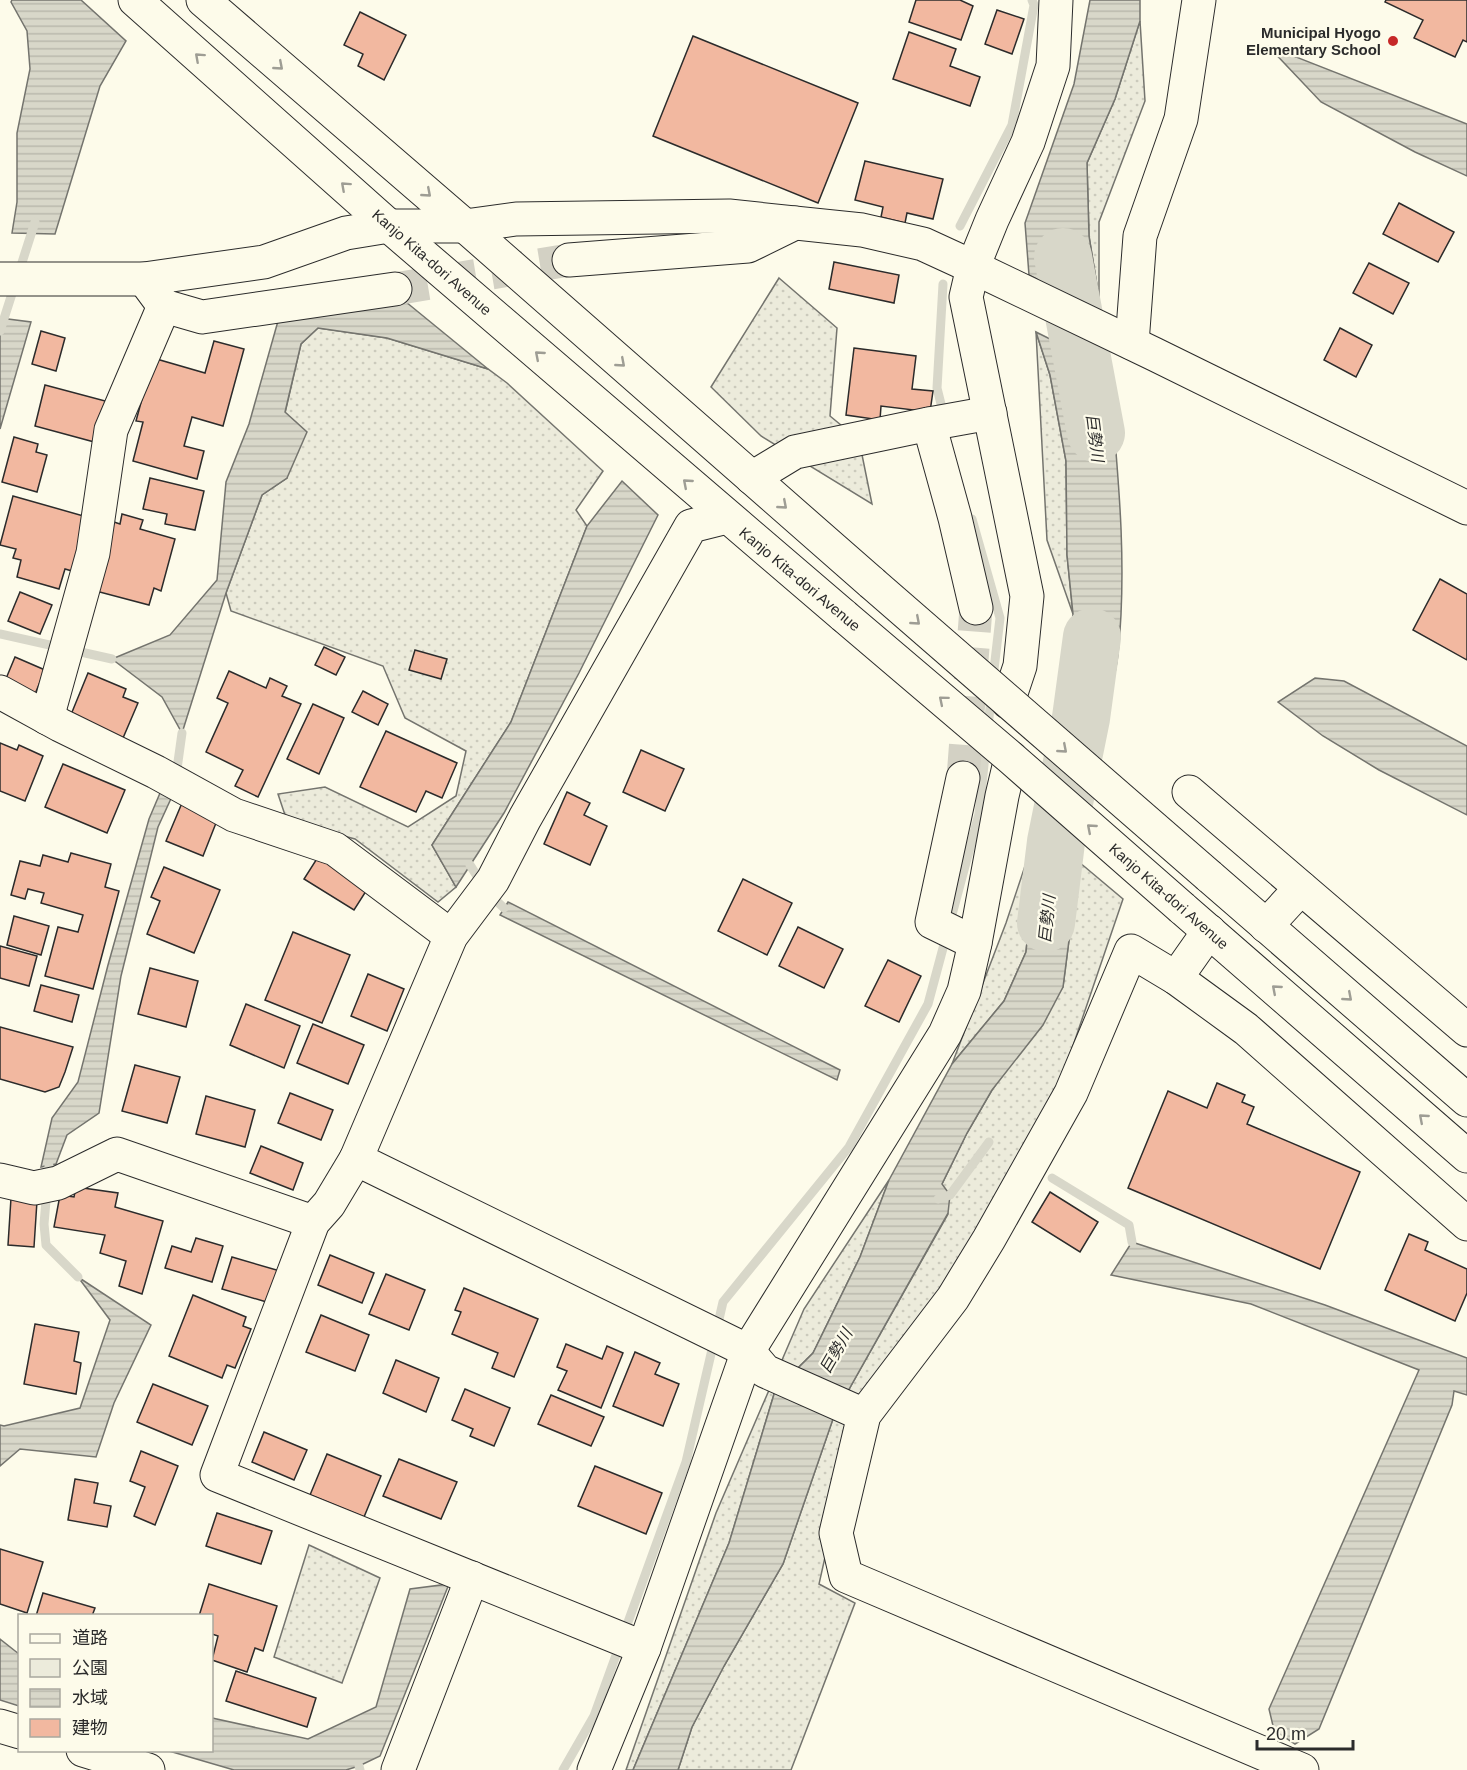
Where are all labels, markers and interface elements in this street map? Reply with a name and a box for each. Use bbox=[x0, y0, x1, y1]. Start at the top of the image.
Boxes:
place label: Municipal Hyogo Elementary School bbox=[1246, 24, 1381, 58]
marker: Municipal Hyogo Elementary School bbox=[1386, 34, 1400, 48]
one-way arrow bbox=[195, 53, 206, 64]
one-way arrow bbox=[272, 58, 283, 69]
one-way arrow bbox=[341, 182, 351, 193]
one-way arrow bbox=[420, 186, 431, 197]
street label: Kanjo Kita-dori Avenue bbox=[369, 206, 495, 318]
one-way arrow bbox=[535, 352, 546, 363]
one-way arrow bbox=[614, 356, 625, 367]
water label: 巨勢川 bbox=[1084, 413, 1107, 465]
one-way arrow bbox=[683, 479, 694, 490]
one-way arrow bbox=[776, 498, 787, 509]
street label: Kanjo Kita-dori Avenue bbox=[736, 524, 864, 634]
one-way arrow bbox=[909, 614, 920, 625]
one-way arrow bbox=[939, 696, 950, 707]
one-way arrow bbox=[1056, 742, 1067, 753]
one-way arrow bbox=[1087, 824, 1098, 835]
street label: Kanjo Kita-dori Avenue bbox=[1106, 840, 1232, 952]
water label: 巨勢川 bbox=[1036, 892, 1058, 944]
one-way arrow bbox=[1272, 985, 1283, 996]
one-way arrow bbox=[1341, 990, 1352, 1001]
one-way arrow bbox=[1419, 1114, 1430, 1125]
water label: 巨勢川 bbox=[817, 1324, 856, 1376]
legend bbox=[18, 1614, 213, 1752]
text: 道路 bbox=[72, 1628, 108, 1648]
text: 公園 bbox=[72, 1658, 108, 1678]
text: 水域 bbox=[72, 1688, 108, 1708]
scale bar bbox=[1257, 1713, 1353, 1751]
text: 建物 bbox=[72, 1718, 108, 1738]
text: 20 m bbox=[1266, 1724, 1306, 1744]

